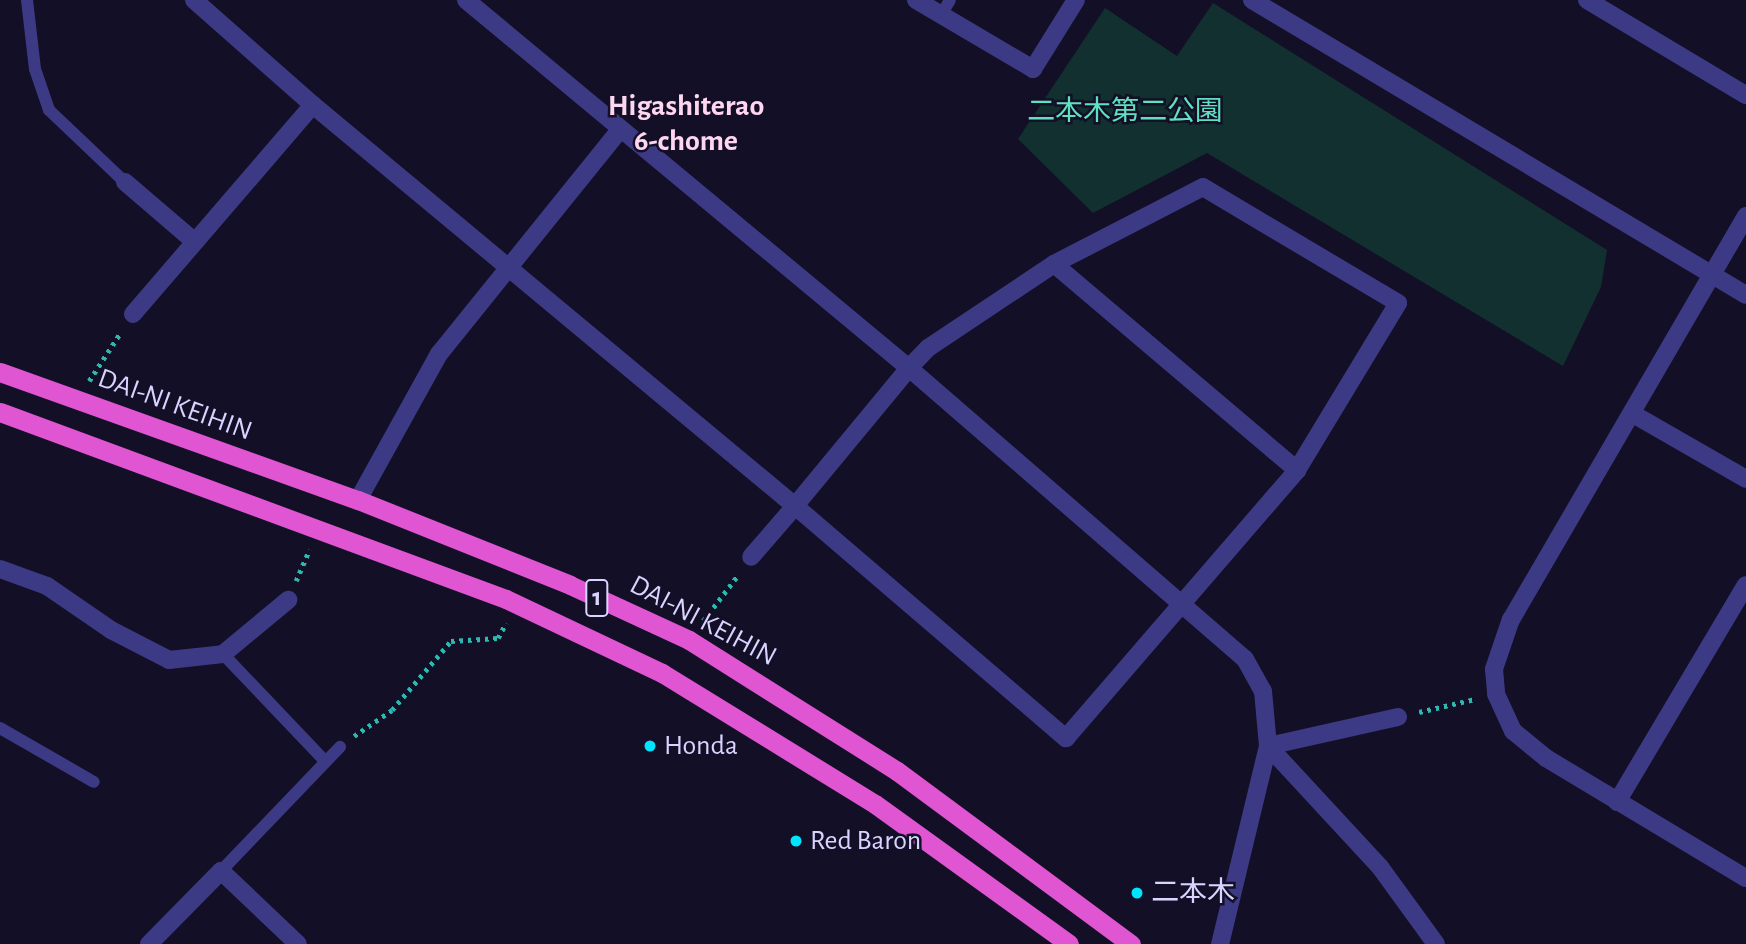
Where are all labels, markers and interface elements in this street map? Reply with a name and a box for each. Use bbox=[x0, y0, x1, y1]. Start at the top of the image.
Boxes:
district label: Higashiterao 6-chome bbox=[608, 88, 764, 158]
park label: 二本木第二公園 bbox=[1027, 95, 1223, 129]
street label: DAI-NI KEIHIN bbox=[93, 362, 257, 448]
street label: DAI-NI KEIHIN bbox=[624, 568, 782, 674]
road number: 1 bbox=[585, 576, 609, 620]
place label: Honda bbox=[664, 729, 738, 763]
marker: Honda bbox=[642, 738, 658, 754]
place label: Red Baron bbox=[810, 824, 921, 858]
marker: Red Baron bbox=[788, 833, 804, 849]
place label: 二本木 bbox=[1151, 876, 1235, 910]
marker: 二本木 bbox=[1129, 885, 1145, 901]

